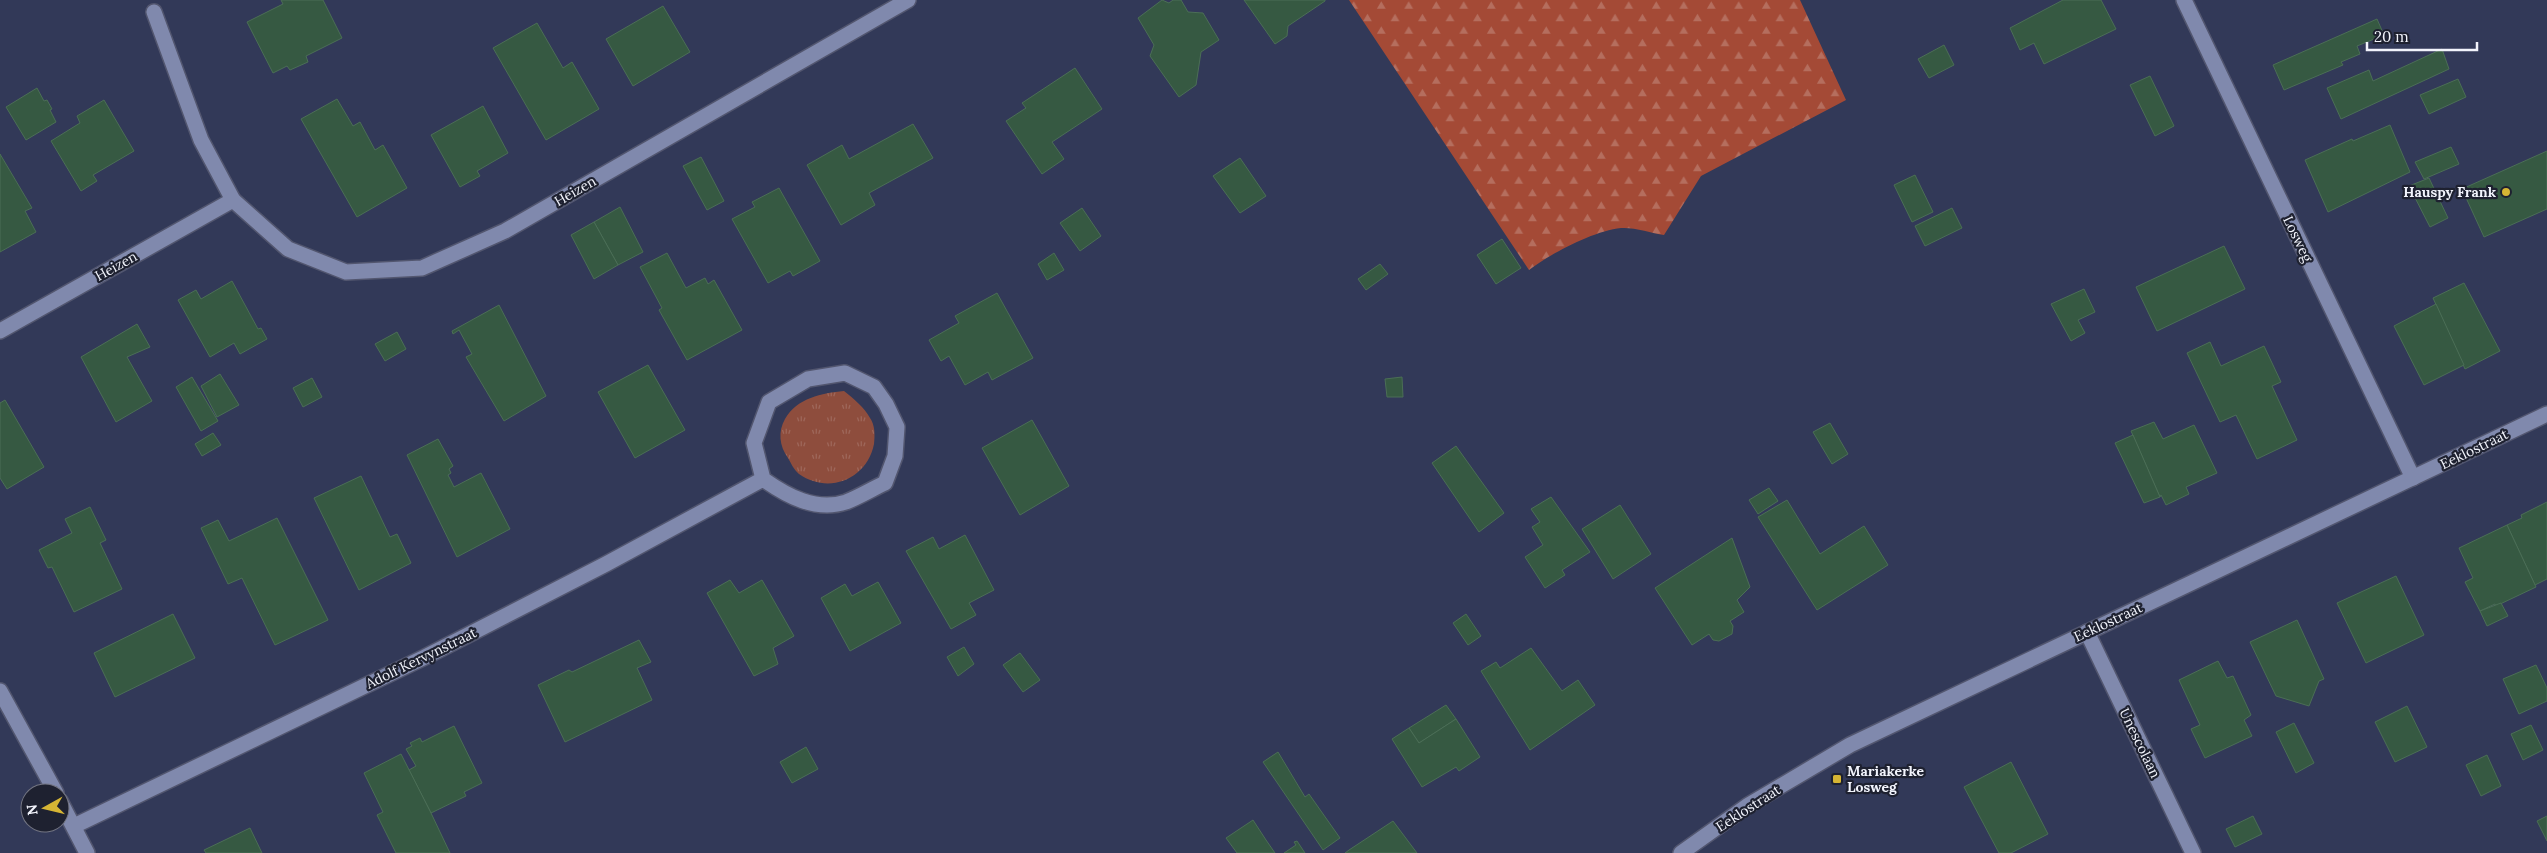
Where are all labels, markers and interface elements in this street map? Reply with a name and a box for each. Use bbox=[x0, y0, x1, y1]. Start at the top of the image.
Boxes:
scale bar bbox=[2367, 20, 2477, 52]
text: 20 m bbox=[2374, 27, 2409, 46]
street label: Heizen bbox=[551, 172, 600, 210]
place label: Hauspy Frank bbox=[2403, 183, 2497, 201]
marker: Hauspy Frank bbox=[2500, 186, 2512, 198]
street label: Losweg bbox=[2279, 213, 2317, 265]
street label: Heizen bbox=[92, 247, 141, 285]
street label: Eeklostraat bbox=[2437, 425, 2511, 473]
street label: Eeklostraat bbox=[2071, 598, 2146, 646]
street label: Adolf Kervynstraat bbox=[362, 623, 480, 693]
street label: Unescolaan bbox=[2115, 705, 2165, 781]
place label: Mariakerke Losweg bbox=[1847, 762, 1925, 796]
marker: Mariakerke Losweg bbox=[1831, 773, 1843, 785]
street label: Eeklostraat bbox=[1712, 780, 1784, 836]
north arrow bbox=[20, 783, 70, 833]
text: N bbox=[22, 803, 42, 816]

